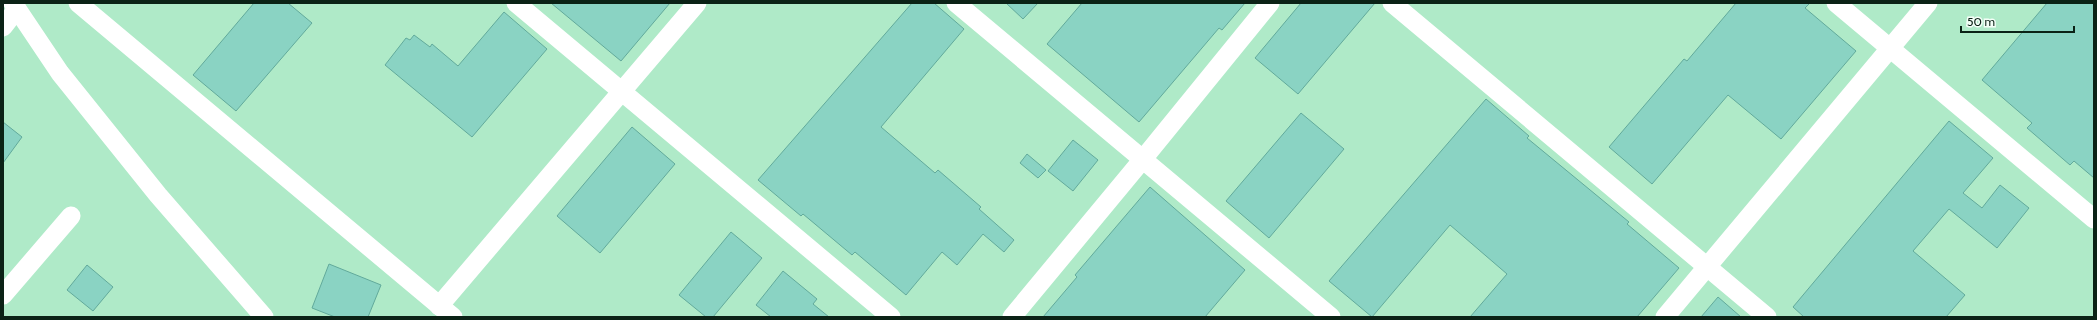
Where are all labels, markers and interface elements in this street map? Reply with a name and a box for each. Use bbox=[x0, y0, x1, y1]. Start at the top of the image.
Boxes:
scale bar bbox=[1961, 8, 2074, 34]
text: 50 m bbox=[1967, 14, 1995, 29]

